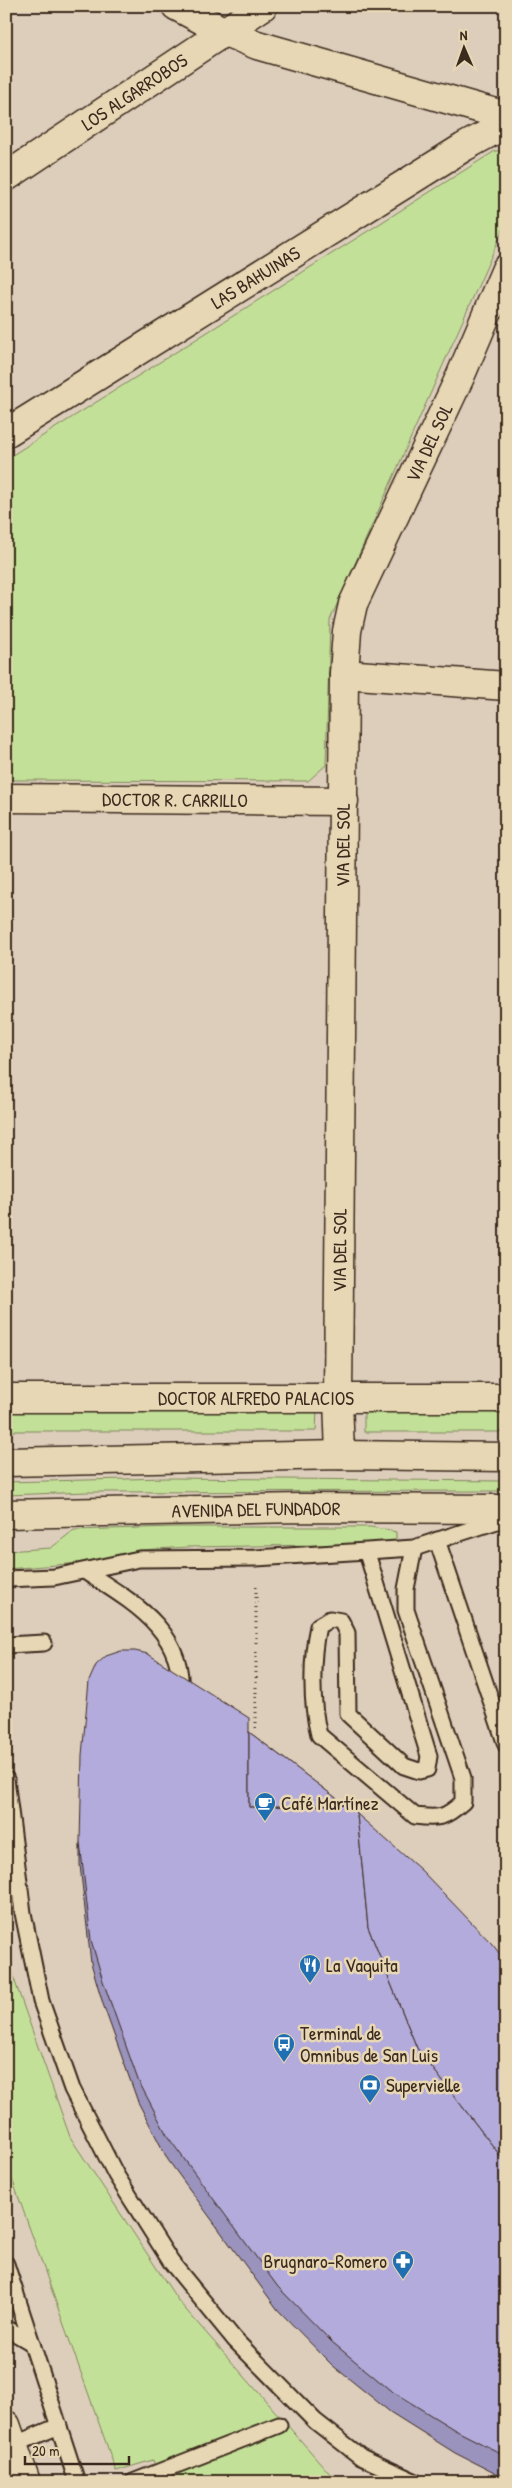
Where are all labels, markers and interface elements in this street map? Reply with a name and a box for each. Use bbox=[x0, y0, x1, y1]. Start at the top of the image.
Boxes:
north arrow bbox=[440, 22, 490, 72]
text: N bbox=[459, 25, 468, 44]
street label: LOS ALGARROBOS bbox=[76, 47, 193, 136]
street label: LAS BAHUINAS bbox=[206, 240, 305, 315]
street label: VIA DEL SOL bbox=[399, 399, 459, 486]
street label: DOCTOR R. CARRILLO bbox=[102, 786, 248, 813]
street label: VIA DEL SOL bbox=[329, 803, 356, 887]
street label: VIA DEL SOL bbox=[326, 1208, 353, 1292]
street label: DOCTOR ALFREDO PALACIOS bbox=[158, 1385, 354, 1411]
street label: AVENIDA DEL FUNDADOR bbox=[171, 1495, 341, 1524]
place label: Café Martínez bbox=[281, 1790, 379, 1816]
cafe icon: Café Martínez bbox=[253, 1791, 277, 1822]
place label: La Vaquita bbox=[326, 1952, 398, 1978]
restaurant icon: La Vaquita bbox=[298, 1953, 322, 1984]
place label: Terminal de Omnibus de San Luis bbox=[300, 2020, 438, 2068]
bus stop icon: Terminal de Omnibus de San Luis bbox=[272, 2032, 296, 2063]
place label: Supervielle bbox=[386, 2072, 461, 2098]
bank icon: Supervielle bbox=[358, 2073, 382, 2104]
place label: Brugnaro-Romero bbox=[264, 2248, 387, 2274]
pharmacy icon: Brugnaro-Romero bbox=[391, 2249, 415, 2280]
scale bar bbox=[25, 2433, 129, 2465]
text: 20 m bbox=[32, 2440, 59, 2461]

